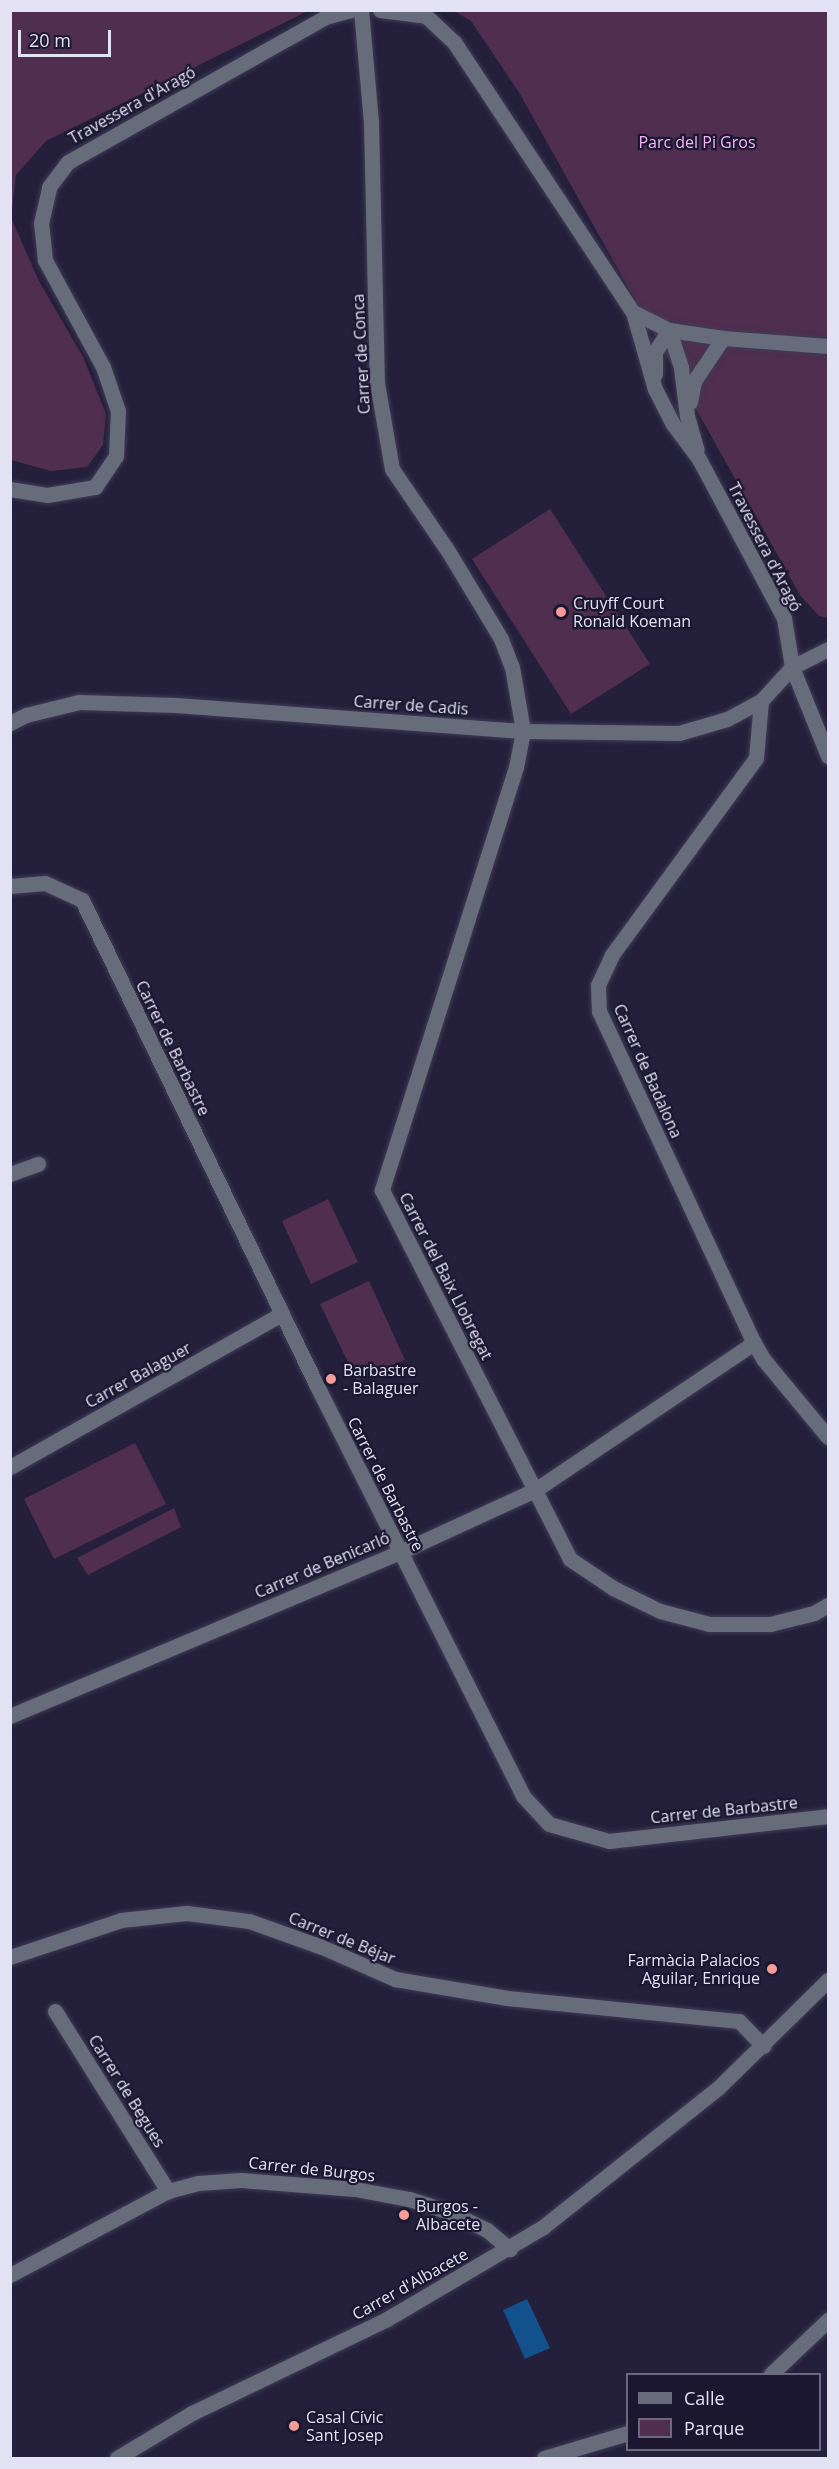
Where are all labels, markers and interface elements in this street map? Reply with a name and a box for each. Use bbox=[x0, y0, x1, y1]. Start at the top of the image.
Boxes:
scale bar bbox=[21, 18, 114, 56]
text: 20 m bbox=[29, 28, 71, 52]
street label: Travessera d'Aragó bbox=[65, 62, 199, 148]
park label: Parc del Pi Gros bbox=[638, 132, 756, 152]
street label: Carrer de Conca bbox=[348, 293, 374, 415]
street label: Travessera d'Aragó bbox=[724, 479, 806, 615]
place label: Cruyff Court Ronald Koeman bbox=[573, 593, 691, 631]
marker: Cruyff Court Ronald Koeman bbox=[554, 605, 568, 619]
street label: Carrer de Cadis bbox=[353, 691, 469, 719]
street label: Carrer de Barbastre bbox=[132, 977, 214, 1119]
street label: Carrer de Badalona bbox=[610, 1001, 686, 1141]
street label: Carrer del Baix Llobregat bbox=[395, 1189, 497, 1363]
street label: Carrer Balaguer bbox=[82, 1338, 194, 1412]
place label: Barbastre - Balaguer bbox=[343, 1360, 418, 1398]
marker: Barbastre - Balaguer bbox=[324, 1372, 338, 1386]
street label: Carrer de Barbastre bbox=[344, 1414, 428, 1554]
street label: Carrer de Benicarló bbox=[252, 1528, 392, 1602]
street label: Carrer de Barbastre bbox=[649, 1793, 799, 1827]
street label: Carrer de Béjar bbox=[286, 1908, 398, 1968]
place label: Farmàcia Palacios Aguilar, Enrique bbox=[627, 1950, 760, 1988]
marker: Farmàcia Palacios Aguilar, Enrique bbox=[765, 1962, 779, 1976]
street label: Carrer de Begues bbox=[85, 2031, 169, 2151]
street label: Carrer de Burgos bbox=[248, 2153, 376, 2185]
place label: Burgos - Albacete bbox=[416, 2196, 480, 2234]
marker: Burgos - Albacete bbox=[397, 2208, 411, 2222]
street label: Carrer d'Albacete bbox=[349, 2244, 471, 2324]
legend bbox=[626, 2373, 821, 2451]
text: Calle bbox=[684, 2386, 725, 2410]
place label: Casal Cívic Sant Josep bbox=[306, 2407, 384, 2445]
text: Parque bbox=[684, 2416, 744, 2440]
marker: Casal Cívic Sant Josep bbox=[287, 2419, 301, 2433]

